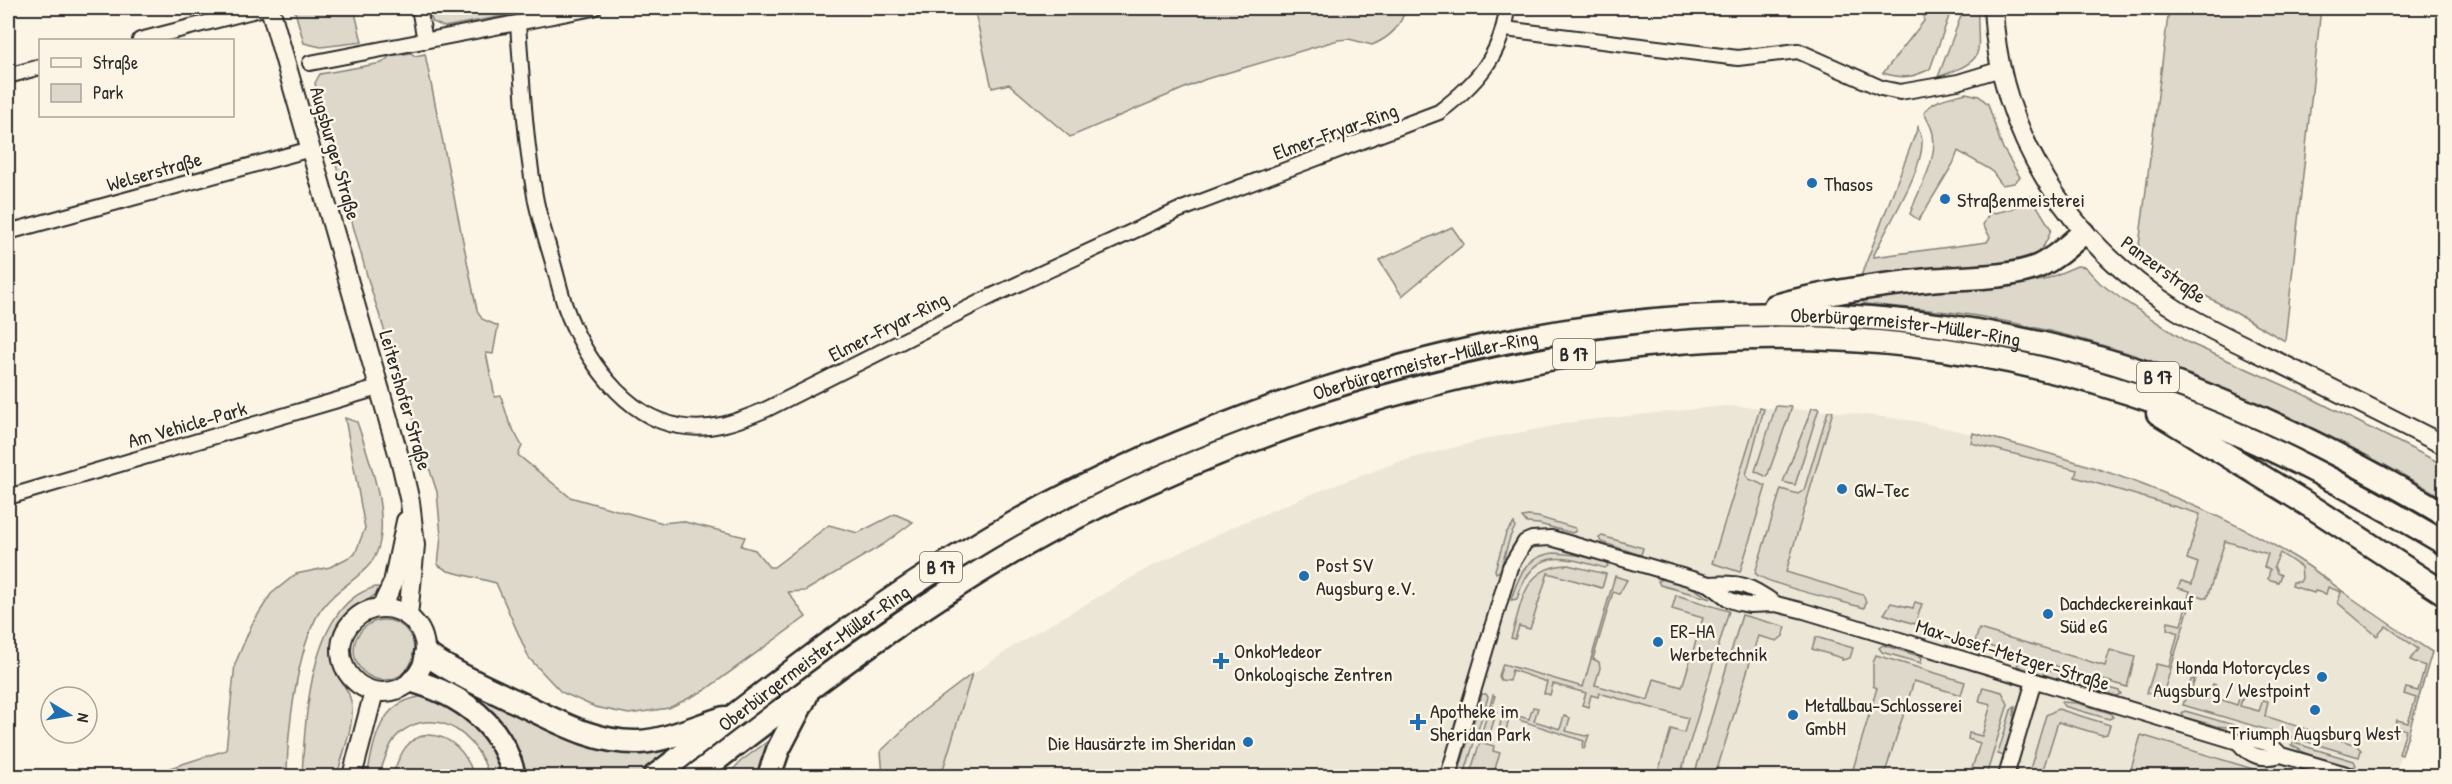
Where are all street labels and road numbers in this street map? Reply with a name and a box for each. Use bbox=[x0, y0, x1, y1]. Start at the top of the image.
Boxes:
street label: Augsburger Straße bbox=[304, 83, 368, 223]
street label: Elmer-Fryar-Ring bbox=[1269, 96, 1401, 166]
street label: Welserstraße bbox=[103, 145, 205, 197]
street label: Panzerstraße bbox=[2116, 229, 2212, 309]
street label: Elmer-Fryar-Ring bbox=[824, 284, 952, 368]
street label: Oberbürgermeister-Müller-Ring bbox=[1790, 301, 2023, 352]
street label: Oberbürgermeister-Müller-Ring bbox=[1309, 322, 1540, 406]
street label: Leitershofer Straße bbox=[373, 327, 439, 473]
road number: B 17 bbox=[1553, 339, 1595, 369]
road number: B 17 bbox=[2137, 362, 2179, 392]
street label: Am Vehicle-Park bbox=[124, 394, 250, 454]
road number: B 17 bbox=[920, 552, 962, 582]
street label: Oberbürgermeister-Müller-Ring bbox=[712, 577, 914, 737]
street label: Max-Josef-Metzger-Straße bbox=[1913, 612, 2113, 696]

